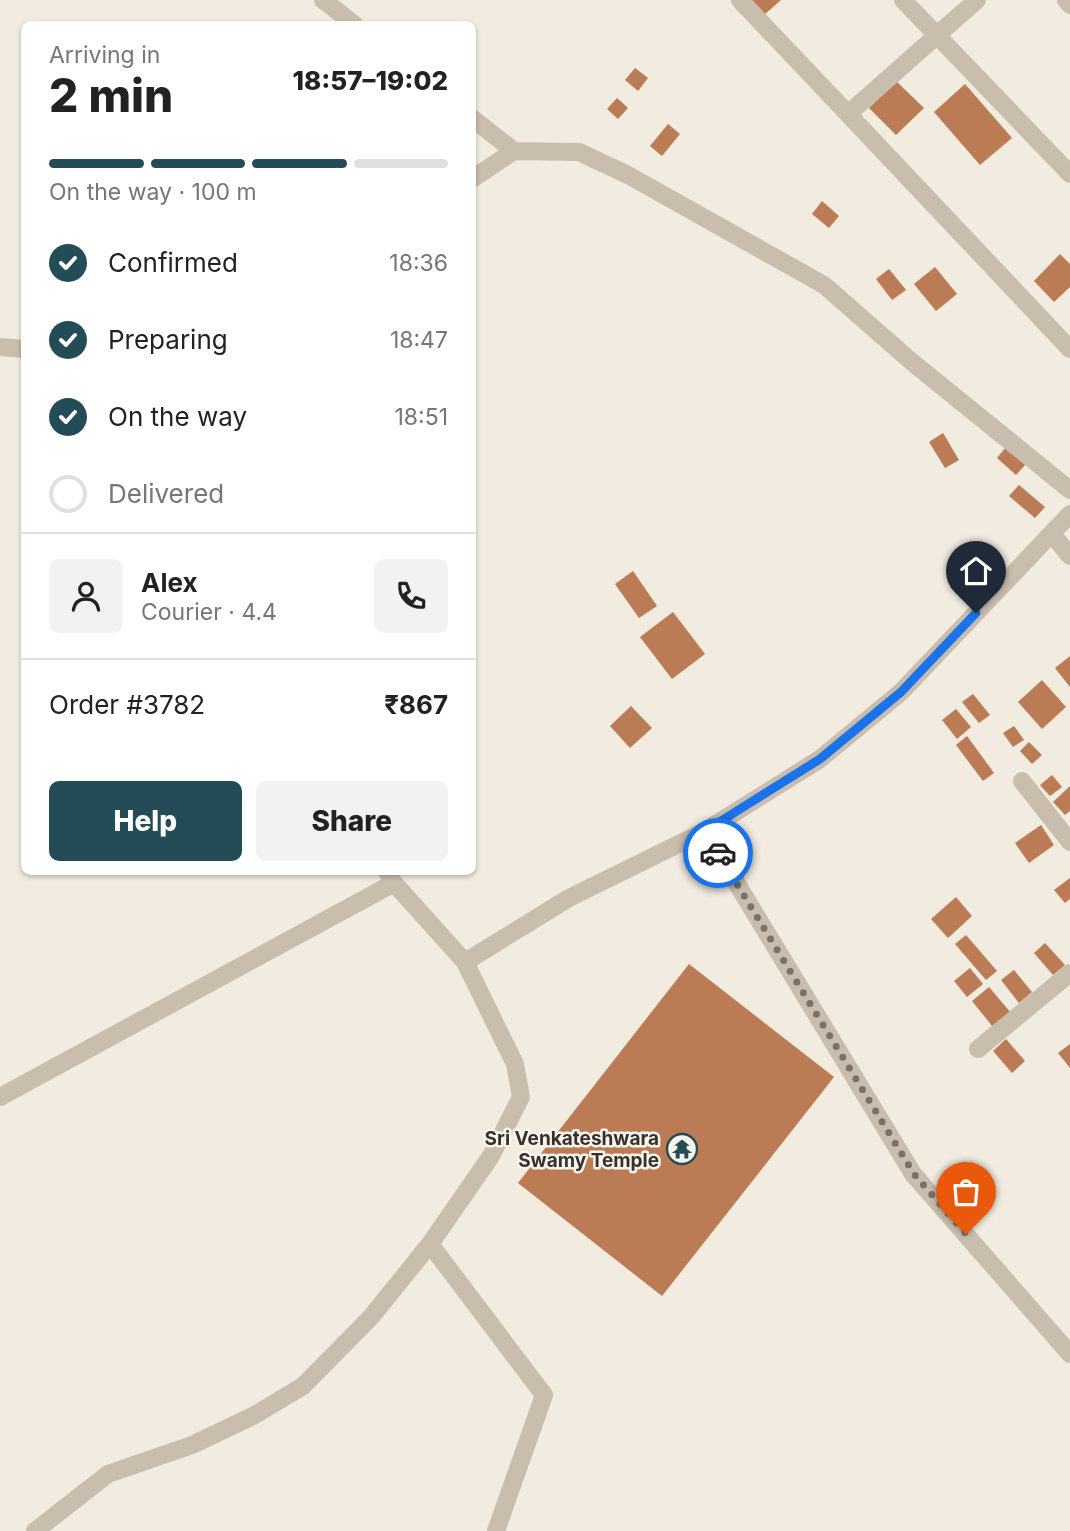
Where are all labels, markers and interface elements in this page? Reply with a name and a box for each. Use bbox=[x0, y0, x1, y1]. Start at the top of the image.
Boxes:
text: Arriving in bbox=[49, 41, 160, 69]
text: 18:57–19:02 bbox=[292, 65, 448, 96]
text: 2 min bbox=[49, 67, 173, 123]
text: On the way · 100 m bbox=[49, 178, 257, 206]
icon: check bbox=[49, 244, 87, 282]
text: Confirmed bbox=[108, 247, 238, 278]
text: 18:36 bbox=[389, 249, 448, 277]
icon: check bbox=[49, 321, 87, 359]
text: Preparing bbox=[108, 324, 228, 355]
text: 18:47 bbox=[390, 326, 448, 354]
icon: check bbox=[49, 398, 87, 436]
text: On the way bbox=[108, 401, 247, 432]
text: 18:51 bbox=[394, 403, 448, 431]
text: Delivered bbox=[108, 478, 224, 509]
pin bbox=[946, 541, 1006, 613]
icon: home bbox=[957, 552, 995, 590]
button: person bbox=[49, 559, 123, 633]
button: phone bbox=[374, 559, 448, 633]
text: Alex bbox=[141, 567, 198, 598]
text: Courier · 4.4 bbox=[141, 598, 277, 626]
text: Order #3782 bbox=[49, 689, 205, 720]
text: ₹867 bbox=[384, 689, 448, 720]
button: Help bbox=[49, 781, 242, 861]
button: Share bbox=[256, 781, 448, 861]
courier bbox=[683, 818, 753, 888]
icon: car bbox=[699, 834, 737, 872]
place label: Sri Venkateshwara Swamy Temple bbox=[485, 1127, 659, 1172]
temple icon: Sri Venkateshwara Swamy Temple bbox=[665, 1132, 699, 1166]
pin bbox=[936, 1162, 996, 1234]
icon: bag bbox=[947, 1173, 985, 1211]

